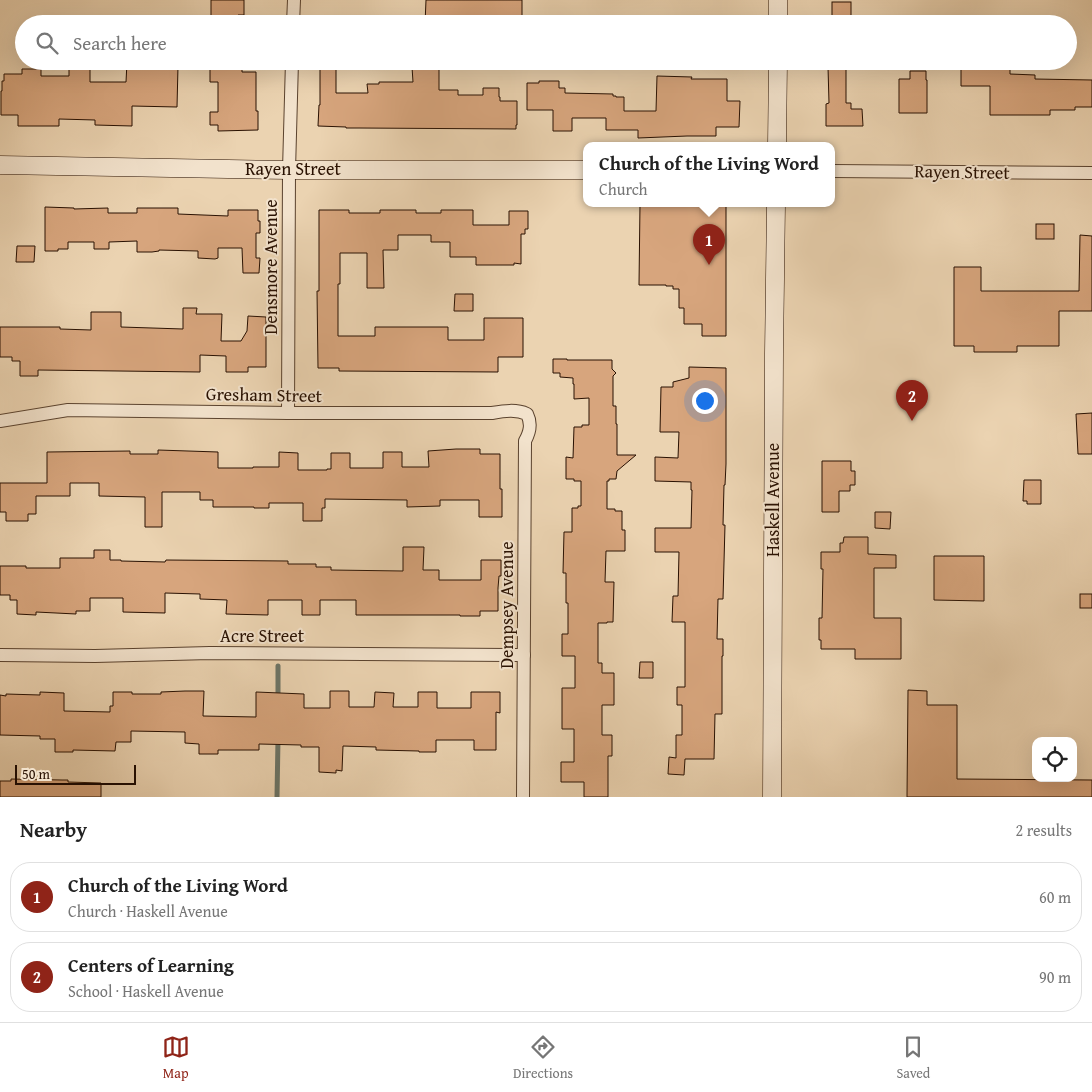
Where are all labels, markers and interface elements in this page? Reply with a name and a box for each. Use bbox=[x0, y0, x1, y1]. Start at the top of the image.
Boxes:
search box bbox=[15, 15, 1077, 70]
icon: search bbox=[33, 29, 61, 57]
text: Search here bbox=[73, 29, 167, 57]
popup bbox=[583, 142, 835, 207]
text: Church of the Living Word bbox=[599, 149, 819, 177]
street label: Rayen Street bbox=[245, 155, 341, 182]
street label: Rayen Street bbox=[914, 157, 1011, 186]
text: Church bbox=[599, 177, 648, 201]
street label: Densmore Avenue bbox=[257, 199, 284, 335]
pin: 1 bbox=[693, 224, 725, 265]
street label: Gresham Street bbox=[206, 380, 323, 409]
pin: 2 bbox=[896, 380, 928, 421]
your location bbox=[692, 388, 718, 414]
street label: Haskell Avenue bbox=[759, 443, 786, 557]
street label: Dempsey Avenue bbox=[493, 541, 520, 669]
street label: Acre Street bbox=[220, 622, 305, 649]
map controls bbox=[1032, 737, 1077, 782]
button: locate bbox=[1032, 737, 1077, 782]
scale bar bbox=[15, 762, 136, 785]
text: 50 m bbox=[22, 764, 50, 784]
text: Nearby bbox=[20, 814, 87, 845]
text: 2 results bbox=[1015, 818, 1072, 842]
text: Church of the Living Word bbox=[68, 871, 288, 899]
text: 1 bbox=[33, 885, 41, 909]
text: 60 m bbox=[1039, 885, 1071, 909]
text: Church · Haskell Avenue bbox=[68, 899, 228, 923]
text: Centers of Learning bbox=[68, 951, 234, 979]
text: 2 bbox=[33, 965, 41, 989]
text: 90 m bbox=[1039, 965, 1071, 989]
text: School · Haskell Avenue bbox=[68, 979, 224, 1003]
tab: Map bbox=[162, 1033, 190, 1083]
tab: Directions bbox=[513, 1033, 573, 1083]
tab: Saved bbox=[896, 1033, 930, 1083]

